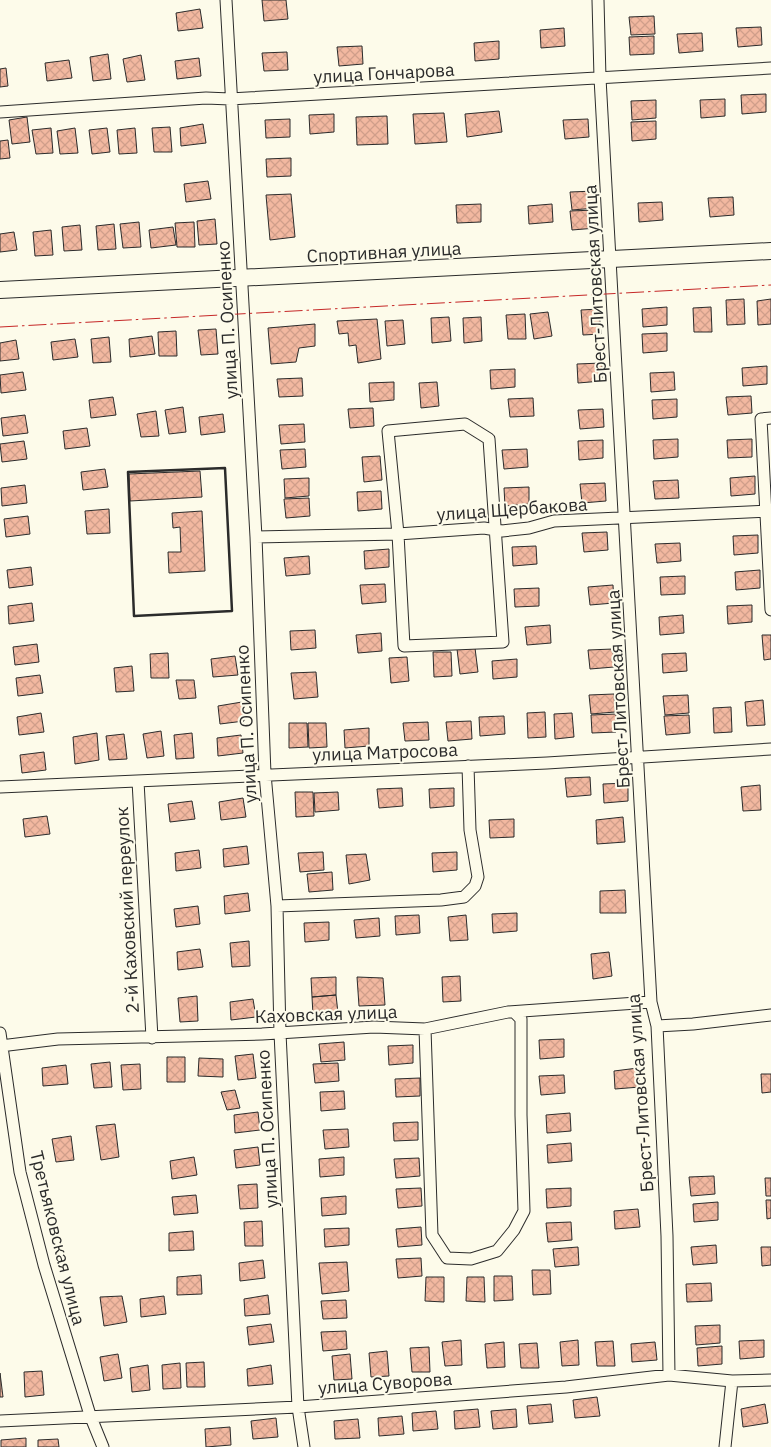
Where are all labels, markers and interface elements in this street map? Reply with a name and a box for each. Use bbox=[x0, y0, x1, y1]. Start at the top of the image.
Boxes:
street label: улица Гончарова bbox=[313, 58, 456, 88]
street label: Брест-Литовская улица bbox=[578, 184, 612, 384]
street label: Спортивная улица bbox=[306, 236, 462, 268]
street label: улица П. Осипенко bbox=[211, 240, 243, 400]
street label: улица Щербакова bbox=[436, 492, 589, 526]
street label: Брест-Литовская улица bbox=[601, 589, 635, 789]
street label: улица П. Осипенко bbox=[230, 644, 262, 804]
street label: улица Матросова bbox=[312, 738, 459, 766]
street label: 2-й Каховский переулок bbox=[110, 806, 144, 1014]
street label: Брест-Литовская улица bbox=[622, 993, 658, 1193]
street label: Каховская улица bbox=[254, 1000, 398, 1028]
street label: улица П. Осипенко bbox=[251, 1049, 283, 1209]
street label: Третьяковская улица bbox=[25, 1148, 91, 1328]
street label: улица Суворова bbox=[317, 1367, 453, 1399]

